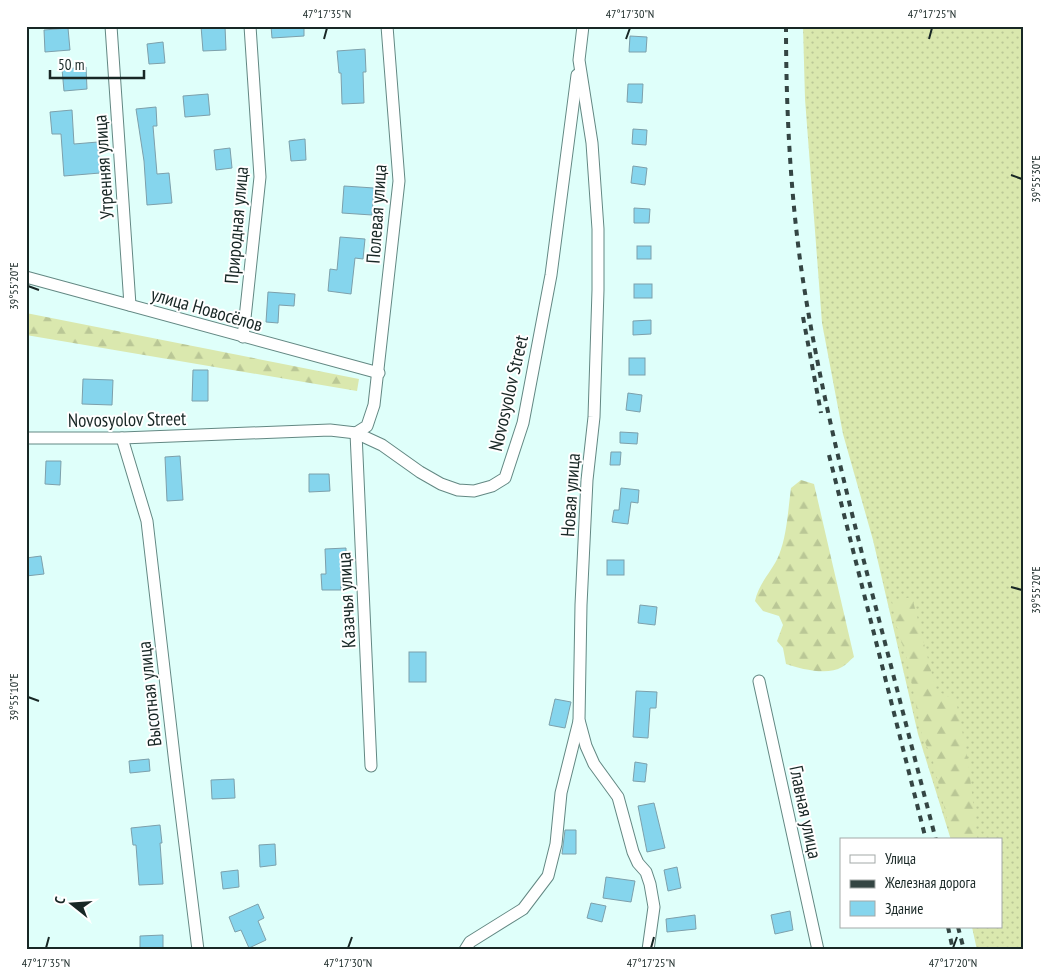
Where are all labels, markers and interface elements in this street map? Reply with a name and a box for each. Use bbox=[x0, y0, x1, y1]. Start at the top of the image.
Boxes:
text: 47°17'35"N bbox=[303, 6, 351, 21]
text: 47°17'30"N bbox=[606, 6, 654, 21]
text: 47°17'25"N bbox=[908, 6, 956, 21]
scale bar bbox=[50, 48, 144, 80]
text: 50 m bbox=[58, 55, 84, 74]
street label: Утренняя улица bbox=[87, 114, 119, 220]
text: 39°55'30"E bbox=[1028, 155, 1043, 203]
street label: Полевая улица bbox=[361, 164, 391, 264]
street label: Природная улица bbox=[219, 165, 253, 285]
text: 39°55'20"E bbox=[6, 262, 21, 310]
street label: улица Новосёлов bbox=[148, 282, 266, 336]
street label: Novosyolov Street bbox=[483, 332, 533, 453]
street label: Novosyolov Street bbox=[68, 406, 187, 432]
street label: Новая улица bbox=[555, 452, 585, 538]
street label: Казачья улица bbox=[331, 551, 361, 649]
text: 39°55'20"E bbox=[1028, 566, 1043, 614]
street label: Высотная улица bbox=[132, 640, 166, 748]
text: 39°55'10"E bbox=[6, 673, 21, 721]
street label: Главная улица bbox=[784, 763, 828, 861]
legend bbox=[840, 838, 1002, 928]
text: Улица bbox=[885, 849, 916, 868]
text: Железная дорога bbox=[884, 873, 976, 892]
north arrow bbox=[48, 878, 98, 928]
text: С bbox=[50, 894, 69, 906]
text: Здание bbox=[885, 899, 923, 918]
text: 47°17'35"N bbox=[22, 955, 70, 970]
text: 47°17'30"N bbox=[324, 955, 372, 970]
text: 47°17'25"N bbox=[627, 955, 675, 970]
text: 47°17'20"N bbox=[929, 955, 977, 970]

